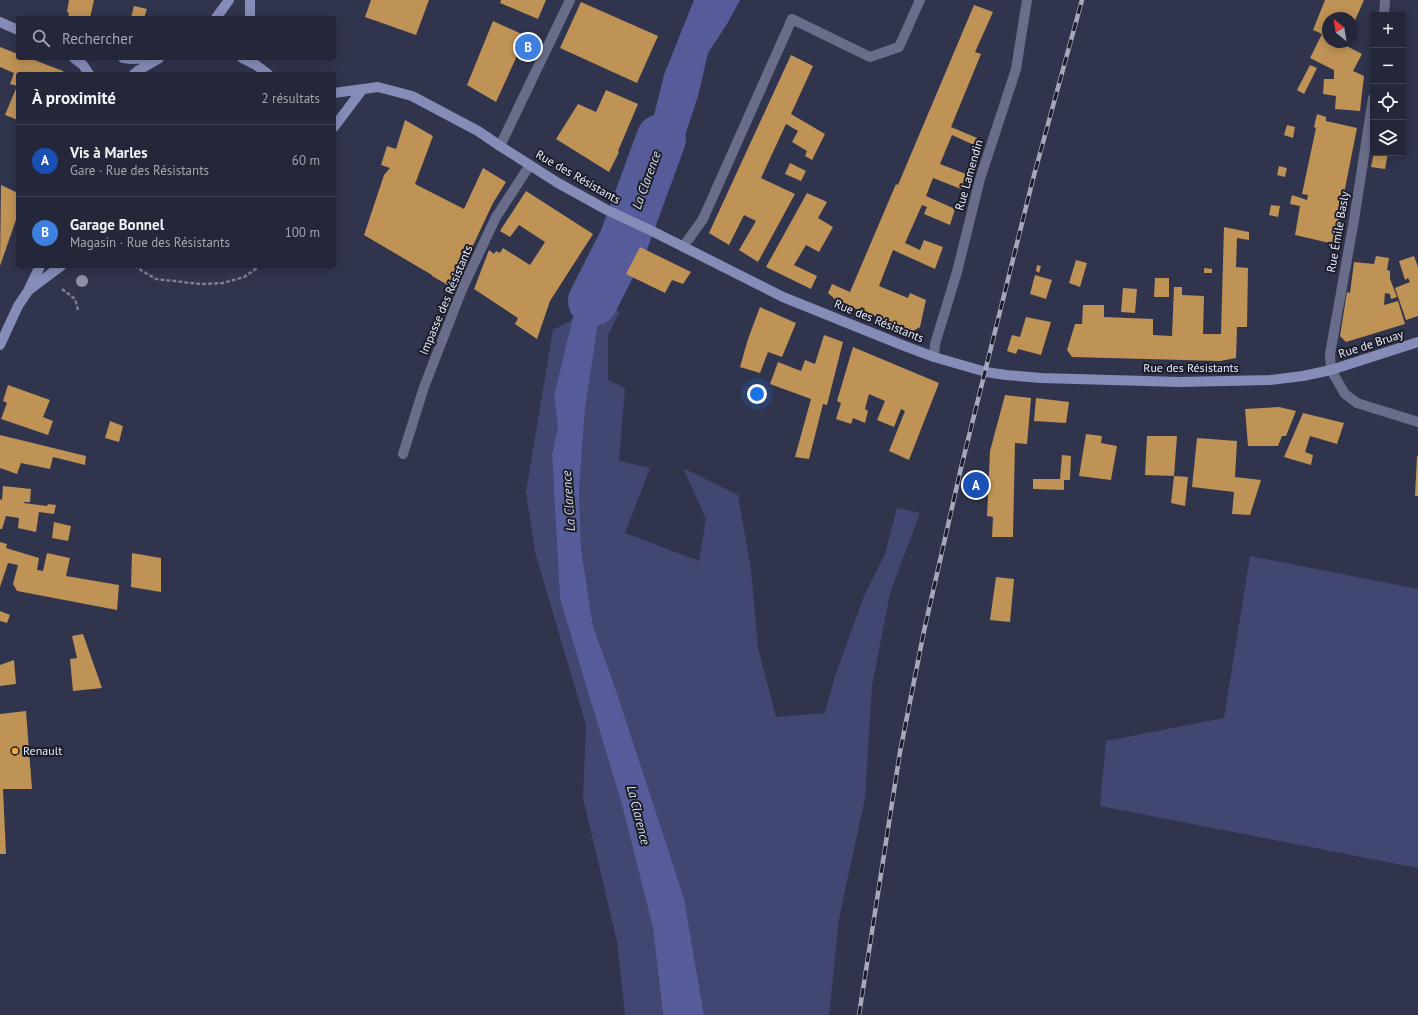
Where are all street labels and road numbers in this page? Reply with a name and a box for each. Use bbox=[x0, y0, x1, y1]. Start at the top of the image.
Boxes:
street label: Rue Lamendin bbox=[951, 138, 986, 212]
street label: Rue des Résistants bbox=[533, 146, 623, 207]
street label: Rue Émile Basly bbox=[1323, 190, 1352, 274]
street label: Impasse des Résistants bbox=[416, 243, 475, 357]
street label: Rue des Résistants bbox=[832, 296, 926, 345]
street label: Rue de Bruay bbox=[1336, 326, 1406, 361]
street label: Rue des Résistants bbox=[1143, 360, 1239, 375]

